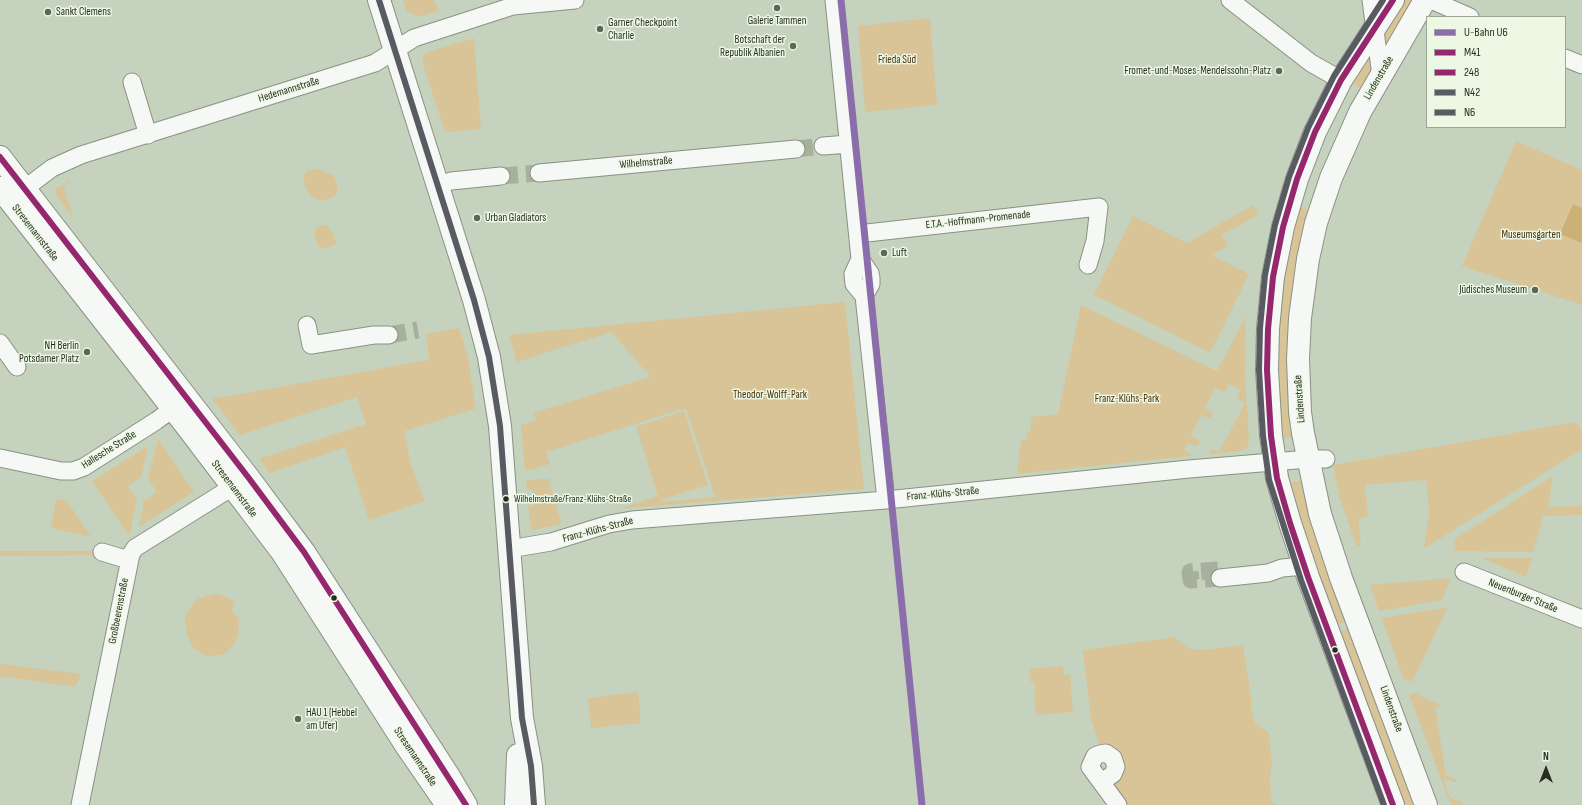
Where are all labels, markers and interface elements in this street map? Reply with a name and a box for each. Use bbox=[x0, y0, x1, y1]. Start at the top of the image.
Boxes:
marker: Galerie Tammen bbox=[772, 3, 782, 13]
place label: Sankt Clemens bbox=[56, 5, 111, 19]
marker: Sankt Clemens bbox=[43, 7, 53, 17]
place label: Galerie Tammen bbox=[748, 14, 806, 28]
place label: Garner Checkpoint Charlie bbox=[608, 16, 677, 42]
legend bbox=[1426, 16, 1566, 128]
marker: Garner Checkpoint Charlie bbox=[595, 24, 605, 34]
text: U-Bahn U6 bbox=[1464, 25, 1508, 40]
place label: Botschaft der Republik Albanien bbox=[720, 33, 785, 59]
marker: Botschaft der Republik Albanien bbox=[788, 41, 798, 51]
text: M41 bbox=[1464, 45, 1480, 60]
park label: Frieda Süd bbox=[878, 53, 916, 67]
street label: Lindenstraße bbox=[1361, 54, 1397, 102]
place label: Fromet-und-Moses-Mendelssohn-Platz bbox=[1124, 64, 1271, 78]
text: 248 bbox=[1464, 65, 1479, 80]
marker: Fromet-und-Moses-Mendelssohn-Platz bbox=[1274, 66, 1284, 76]
street label: Hedemannstraße bbox=[257, 74, 321, 106]
text: N42 bbox=[1464, 85, 1480, 100]
text: N6 bbox=[1464, 105, 1475, 120]
street label: Wilhelmstraße bbox=[619, 154, 673, 172]
street label: Stresemannstraße bbox=[9, 202, 61, 264]
street label: E.T.A.-Hoffmann-Promenade bbox=[925, 208, 1031, 232]
place label: Urban Gladiators bbox=[485, 211, 546, 225]
marker: Urban Gladiators bbox=[472, 213, 482, 223]
park label: Museumsgarten bbox=[1501, 228, 1561, 242]
place label: Luft bbox=[892, 246, 907, 260]
marker: Luft bbox=[879, 248, 889, 258]
place label: Jüdisches Museum bbox=[1459, 283, 1527, 297]
marker: Jüdisches Museum bbox=[1530, 285, 1540, 295]
place label: NH Berlin Potsdamer Platz bbox=[19, 339, 79, 365]
marker: NH Berlin Potsdamer Platz bbox=[82, 347, 92, 357]
street label: Lindenstraße bbox=[1292, 375, 1308, 423]
park label: Theodor-Wolff-Park bbox=[733, 388, 807, 402]
park label: Franz-Klühs-Park bbox=[1095, 392, 1159, 406]
street label: Hallesche Straße bbox=[79, 428, 139, 472]
street label: Stresemannstraße bbox=[208, 458, 260, 520]
street label: Franz-Klühs-Straße bbox=[906, 484, 980, 504]
place label: Wilhelmstraße/Franz-Klühs-Straße bbox=[514, 493, 631, 505]
marker: Wilhelmstraße/Franz-Klühs-Straße bbox=[501, 494, 511, 504]
street label: Franz-Klühs-Straße bbox=[561, 514, 635, 546]
street label: Neuenburger Straße bbox=[1486, 576, 1560, 616]
street label: Großbeerenstraße bbox=[106, 577, 132, 645]
unlabelled marker bbox=[329, 593, 339, 603]
unlabelled marker bbox=[1330, 645, 1340, 655]
street label: Lindenstraße bbox=[1377, 684, 1405, 734]
place label: HAU 1 (Hebbel am Ufer) bbox=[306, 706, 357, 732]
marker: HAU 1 (Hebbel am Ufer) bbox=[293, 714, 303, 724]
street label: Stresemannstraße bbox=[390, 725, 440, 789]
north arrow bbox=[1526, 749, 1566, 789]
text: N bbox=[1543, 750, 1549, 763]

